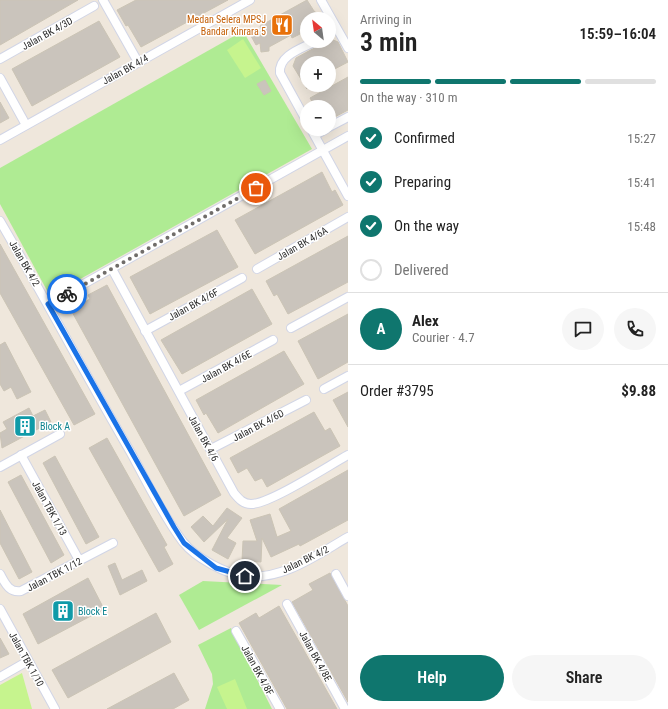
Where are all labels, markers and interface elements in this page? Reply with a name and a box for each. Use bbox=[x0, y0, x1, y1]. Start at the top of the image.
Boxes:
restaurant icon: Medan Selera MPSJ Bandar Kinrara 5 bbox=[269, 12, 295, 38]
north arrow bbox=[300, 12, 336, 48]
map controls bbox=[300, 12, 336, 136]
text: Arriving in bbox=[360, 12, 412, 27]
place label: Medan Selera MPSJ Bandar Kinrara 5 bbox=[187, 14, 266, 37]
street label: Jalan BK 4/3D bbox=[20, 15, 75, 52]
text: 15:59–16:04 bbox=[579, 25, 656, 43]
text: 3 min bbox=[360, 27, 418, 57]
street label: Jalan BK 4/4 bbox=[100, 52, 150, 87]
button: + bbox=[300, 56, 336, 92]
text: On the way · 310 m bbox=[360, 90, 457, 105]
button: − bbox=[300, 100, 336, 136]
icon: check bbox=[360, 127, 382, 149]
text: Confirmed bbox=[394, 129, 455, 147]
text: 15:27 bbox=[627, 131, 656, 146]
pin bbox=[239, 171, 273, 205]
icon: check bbox=[360, 171, 382, 193]
text: Preparing bbox=[394, 173, 451, 191]
text: 15:41 bbox=[627, 175, 656, 190]
icon: bag bbox=[245, 177, 267, 199]
icon: check bbox=[360, 215, 382, 237]
text: On the way bbox=[394, 217, 459, 235]
text: 15:48 bbox=[627, 219, 656, 234]
street label: Jalan BK 4/6A bbox=[275, 224, 330, 262]
street label: Jalan BK 4/2 bbox=[7, 239, 42, 288]
text: Delivered bbox=[394, 261, 449, 279]
courier bbox=[47, 274, 87, 314]
icon: bike bbox=[56, 283, 78, 305]
street label: Jalan BK 4/6F bbox=[166, 286, 220, 323]
button: chat bbox=[562, 308, 604, 350]
button: phone bbox=[614, 308, 656, 350]
text: Alex bbox=[412, 312, 439, 330]
text: A bbox=[377, 320, 385, 338]
text: Courier · 4.7 bbox=[412, 330, 475, 345]
street label: Jalan BK 4/6E bbox=[199, 348, 253, 385]
text: Order #3795 bbox=[360, 382, 434, 400]
text: $9.88 bbox=[621, 382, 656, 400]
street label: Jalan BK 4/6D bbox=[231, 407, 286, 444]
building icon: Block A bbox=[12, 413, 38, 439]
street label: Jalan BK 4/6 bbox=[186, 413, 221, 463]
place label: Block A bbox=[40, 421, 70, 432]
street label: Jalan TBK 1/13 bbox=[30, 479, 69, 537]
street label: Jalan BK 4/2 bbox=[280, 543, 330, 575]
street label: Jalan TBK 1/12 bbox=[25, 555, 84, 594]
pin bbox=[228, 559, 262, 593]
icon: home bbox=[234, 565, 256, 587]
building icon: Block E bbox=[50, 598, 76, 624]
place label: Block E bbox=[78, 606, 107, 617]
street label: Jalan BK 4/8E bbox=[297, 629, 334, 683]
street label: Jalan TBK 1/10 bbox=[7, 630, 46, 688]
street label: Jalan BK 4/8F bbox=[239, 643, 276, 697]
button: Help bbox=[360, 655, 504, 701]
button: Share bbox=[512, 655, 656, 701]

